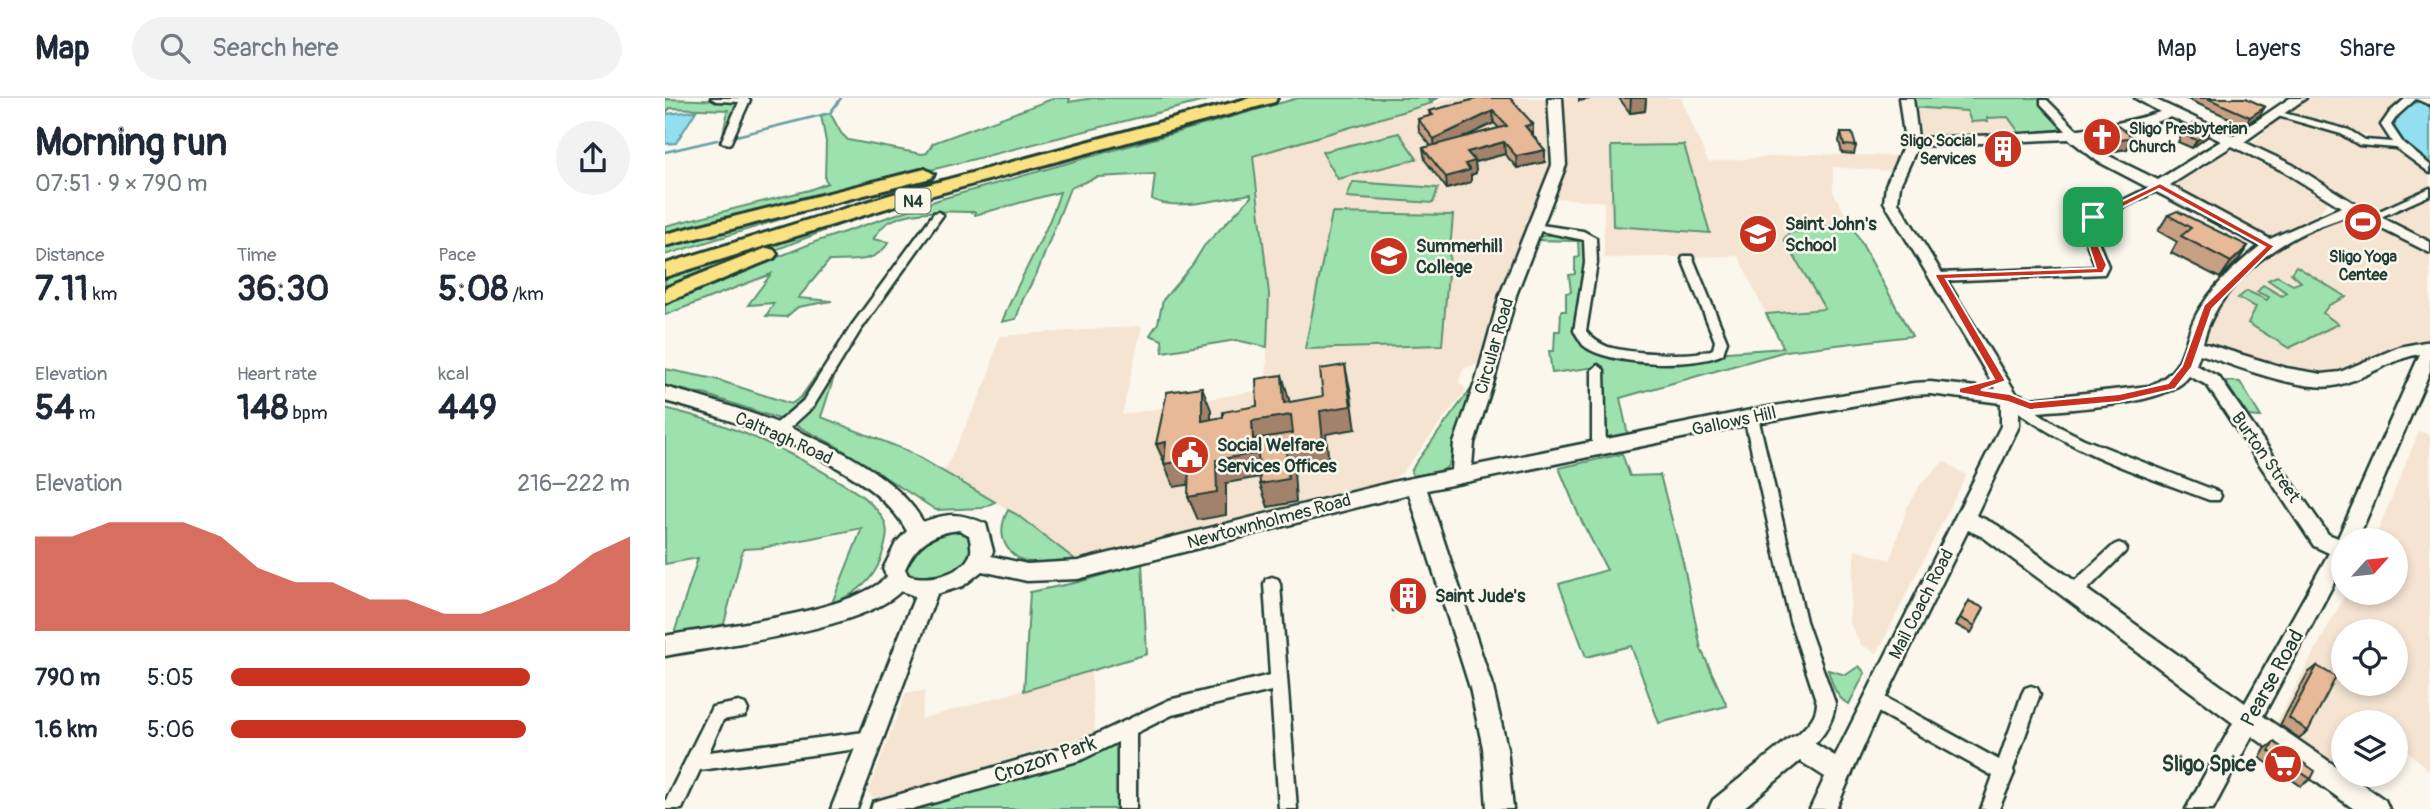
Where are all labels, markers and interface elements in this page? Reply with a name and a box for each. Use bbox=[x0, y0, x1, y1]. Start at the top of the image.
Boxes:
search box bbox=[132, 17, 622, 80]
text: Map bbox=[35, 28, 90, 69]
icon: search bbox=[156, 29, 194, 67]
text: Search here bbox=[212, 32, 339, 64]
text: Map bbox=[2157, 34, 2197, 63]
text: Layers bbox=[2235, 34, 2301, 63]
text: Share bbox=[2339, 34, 2395, 63]
church icon: Sligo Presbyterian Church bbox=[2081, 116, 2123, 158]
text: Morning run bbox=[35, 119, 227, 167]
place label: Sligo Presbyterian Church bbox=[2129, 119, 2248, 157]
button: share bbox=[556, 121, 630, 195]
building icon: Sligo Social Services bbox=[1982, 128, 2024, 170]
place label: Sligo Social Services bbox=[1900, 131, 1977, 169]
text: 07:51 · 9 × 790 m bbox=[35, 169, 208, 198]
pin bbox=[2063, 187, 2123, 247]
road number: N4 bbox=[895, 188, 931, 214]
icon: arrive bbox=[2074, 198, 2112, 236]
sports icon: Sligo Yoga Centee bbox=[2342, 201, 2384, 243]
school or university icon: Saint John's School bbox=[1737, 213, 1779, 255]
place label: Saint John's School bbox=[1785, 213, 1878, 257]
school or university icon: Summerhill College bbox=[1368, 235, 1410, 277]
place label: Summerhill College bbox=[1416, 235, 1503, 279]
text: Distance bbox=[35, 243, 104, 267]
text: Time bbox=[237, 243, 276, 267]
text: Pace bbox=[438, 243, 476, 267]
place label: Sligo Yoga Centee bbox=[2329, 247, 2398, 285]
text: 7.11 bbox=[35, 267, 89, 311]
text: 36:30 bbox=[237, 267, 329, 311]
text: 5:08 bbox=[438, 267, 508, 311]
text: km bbox=[89, 282, 117, 306]
text: /km bbox=[508, 282, 544, 306]
street label: Circular Road bbox=[1470, 295, 1519, 397]
text: Elevation bbox=[35, 362, 107, 386]
text: Heart rate bbox=[237, 362, 317, 386]
text: kcal bbox=[438, 362, 469, 386]
text: 54 bbox=[35, 386, 74, 430]
text: 148 bbox=[237, 386, 288, 430]
text: 449 bbox=[438, 386, 497, 430]
text: m bbox=[74, 401, 95, 425]
text: bpm bbox=[288, 401, 328, 425]
street label: Gallows Hill bbox=[1690, 401, 1778, 442]
street label: Caltragh Road bbox=[731, 407, 836, 470]
street label: Burton Street bbox=[2226, 408, 2306, 508]
public building icon: Social Welfare Services Offices bbox=[1169, 434, 1211, 476]
place label: Social Welfare Services Offices bbox=[1217, 434, 1337, 478]
text: Elevation bbox=[35, 469, 123, 498]
text: 216–222 m bbox=[517, 469, 630, 498]
street label: Newtownholmes Road bbox=[1185, 489, 1354, 554]
north arrow bbox=[2331, 528, 2408, 606]
map controls bbox=[2331, 528, 2408, 787]
street label: Mail Coach Road bbox=[1884, 545, 1959, 663]
building icon: Saint Jude's bbox=[1387, 575, 1429, 617]
place label: Saint Jude's bbox=[1435, 585, 1526, 608]
button: locate bbox=[2331, 619, 2408, 696]
street label: Pearse Road bbox=[2235, 625, 2310, 732]
text: 790 m bbox=[35, 663, 100, 692]
text: 5:05 bbox=[147, 663, 194, 692]
button: layers bbox=[2331, 710, 2408, 787]
text: 1.6 km bbox=[35, 715, 97, 744]
text: 5:06 bbox=[147, 715, 195, 744]
street label: Crozon Park bbox=[990, 729, 1100, 790]
supermarket icon: Sligo Spice bbox=[2262, 743, 2304, 785]
place label: Sligo Spice bbox=[2162, 751, 2257, 778]

